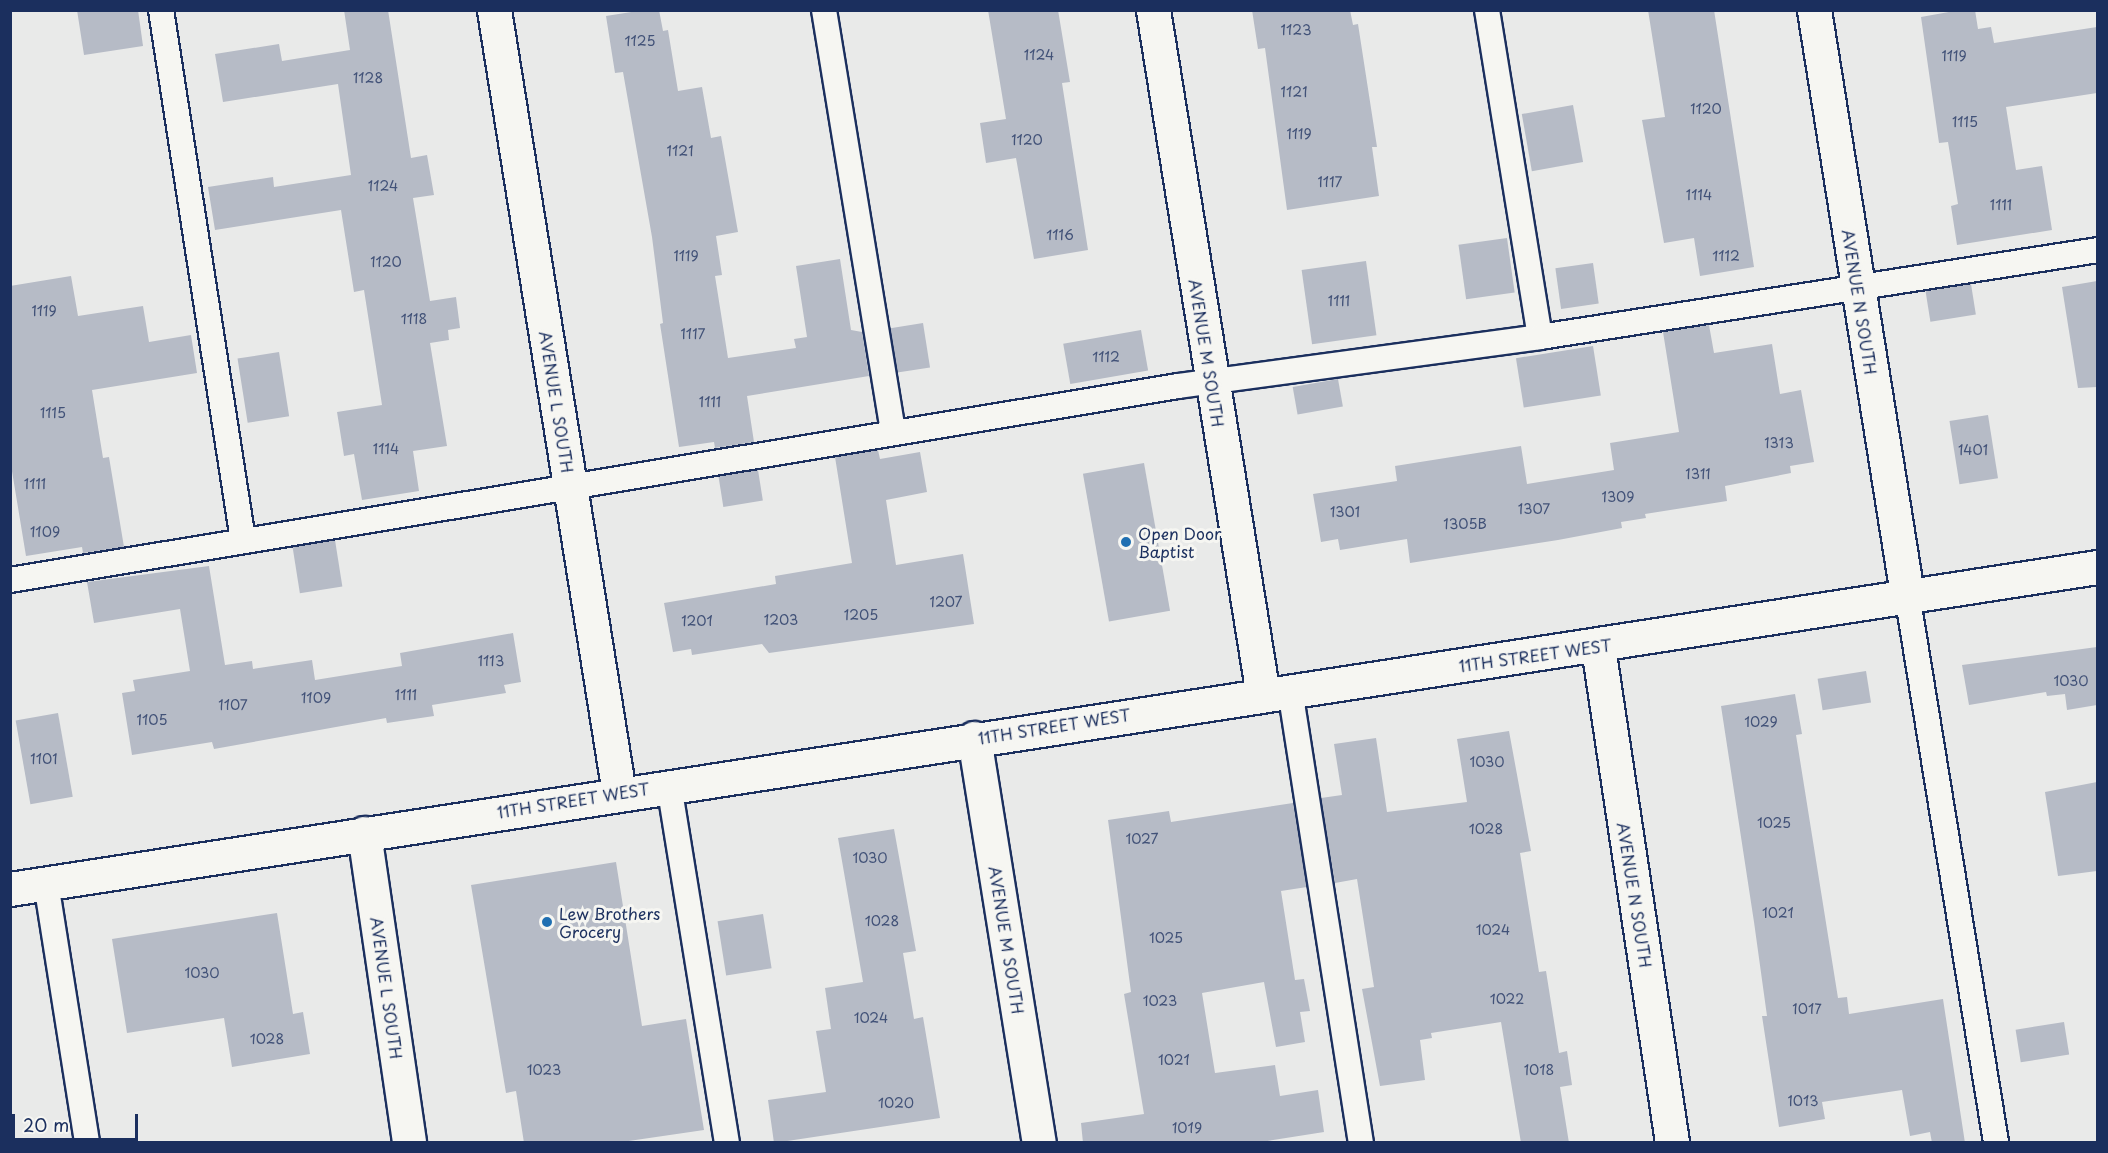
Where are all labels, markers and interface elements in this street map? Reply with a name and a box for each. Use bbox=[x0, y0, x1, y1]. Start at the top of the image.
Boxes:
house number: 1123 bbox=[1280, 22, 1312, 38]
house number: 1125 bbox=[625, 33, 655, 49]
house number: 1124 bbox=[1024, 47, 1054, 63]
house number: 1119 bbox=[1941, 48, 1967, 64]
house number: 1128 bbox=[353, 70, 383, 86]
house number: 1121 bbox=[1281, 84, 1307, 100]
house number: 1120 bbox=[1690, 101, 1722, 117]
house number: 1115 bbox=[1952, 114, 1978, 130]
house number: 1119 bbox=[1286, 126, 1312, 142]
house number: 1120 bbox=[1011, 132, 1043, 148]
house number: 1121 bbox=[667, 143, 693, 159]
house number: 1117 bbox=[1318, 174, 1342, 190]
house number: 1124 bbox=[368, 178, 398, 194]
house number: 1114 bbox=[1686, 187, 1712, 203]
house number: 1111 bbox=[1990, 197, 2012, 213]
house number: 1116 bbox=[1046, 227, 1074, 243]
street label: AVENUE N SOUTH bbox=[1839, 228, 1881, 376]
house number: 1119 bbox=[673, 248, 699, 264]
house number: 1112 bbox=[1712, 248, 1740, 264]
house number: 1120 bbox=[370, 254, 402, 270]
street label: AVENUE M SOUTH bbox=[1186, 278, 1228, 428]
house number: 1111 bbox=[1328, 293, 1350, 309]
house number: 1119 bbox=[31, 303, 57, 319]
house number: 1118 bbox=[401, 311, 427, 327]
house number: 1117 bbox=[681, 326, 705, 342]
street label: AVENUE L SOUTH bbox=[536, 330, 578, 474]
house number: 1112 bbox=[1092, 349, 1120, 365]
house number: 1111 bbox=[699, 394, 721, 410]
house number: 1115 bbox=[40, 405, 66, 421]
house number: 1313 bbox=[1764, 435, 1794, 451]
house number: 1114 bbox=[373, 441, 399, 457]
house number: 1401 bbox=[1958, 442, 1988, 458]
house number: 1311 bbox=[1685, 466, 1711, 482]
house number: 1111 bbox=[24, 476, 46, 492]
house number: 1309 bbox=[1601, 489, 1635, 505]
house number: 1307 bbox=[1518, 501, 1550, 517]
house number: 1301 bbox=[1330, 504, 1360, 520]
house number: 1305B bbox=[1443, 516, 1487, 532]
place label: Open Door Baptist bbox=[1138, 523, 1222, 561]
house number: 1109 bbox=[30, 524, 60, 540]
marker: Open Door Baptist bbox=[1119, 535, 1133, 549]
house number: 1207 bbox=[929, 594, 963, 610]
house number: 1205 bbox=[844, 607, 878, 623]
house number: 1203 bbox=[764, 612, 798, 628]
house number: 1201 bbox=[681, 613, 713, 629]
street label: 11TH STREET WEST bbox=[1456, 635, 1614, 675]
house number: 1113 bbox=[478, 653, 504, 669]
house number: 1030 bbox=[2053, 673, 2089, 689]
house number: 1111 bbox=[395, 687, 417, 703]
house number: 1109 bbox=[301, 690, 331, 706]
house number: 1107 bbox=[218, 697, 248, 713]
street label: 11TH STREET WEST bbox=[975, 704, 1133, 748]
house number: 1105 bbox=[137, 712, 167, 728]
house number: 1029 bbox=[1744, 714, 1778, 730]
house number: 1101 bbox=[30, 751, 58, 767]
house number: 1030 bbox=[1469, 754, 1505, 770]
street label: 11TH STREET WEST bbox=[494, 778, 652, 822]
house number: 1025 bbox=[1757, 815, 1791, 831]
house number: 1028 bbox=[1469, 821, 1503, 837]
street label: AVENUE N SOUTH bbox=[1614, 821, 1656, 969]
house number: 1027 bbox=[1125, 831, 1159, 847]
house number: 1030 bbox=[852, 850, 888, 866]
street label: AVENUE M SOUTH bbox=[986, 865, 1028, 1015]
place label: Lew Brothers Grocery bbox=[559, 903, 661, 941]
house number: 1021 bbox=[1762, 905, 1794, 921]
house number: 1028 bbox=[865, 913, 899, 929]
marker: Lew Brothers Grocery bbox=[540, 915, 554, 929]
street label: AVENUE L SOUTH bbox=[368, 916, 406, 1060]
house number: 1024 bbox=[1476, 922, 1510, 938]
house number: 1025 bbox=[1149, 930, 1183, 946]
house number: 1030 bbox=[184, 965, 220, 981]
house number: 1022 bbox=[1490, 991, 1524, 1007]
house number: 1023 bbox=[1143, 993, 1177, 1009]
house number: 1017 bbox=[1792, 1001, 1822, 1017]
house number: 1024 bbox=[854, 1010, 888, 1026]
house number: 1028 bbox=[250, 1031, 284, 1047]
house number: 1021 bbox=[1158, 1052, 1190, 1068]
house number: 1023 bbox=[527, 1062, 561, 1078]
house number: 1018 bbox=[1524, 1062, 1554, 1078]
house number: 1013 bbox=[1787, 1093, 1819, 1109]
house number: 1020 bbox=[878, 1095, 914, 1111]
scale bar bbox=[15, 1102, 141, 1140]
text: 20 m bbox=[23, 1111, 69, 1138]
house number: 1019 bbox=[1172, 1120, 1202, 1136]

